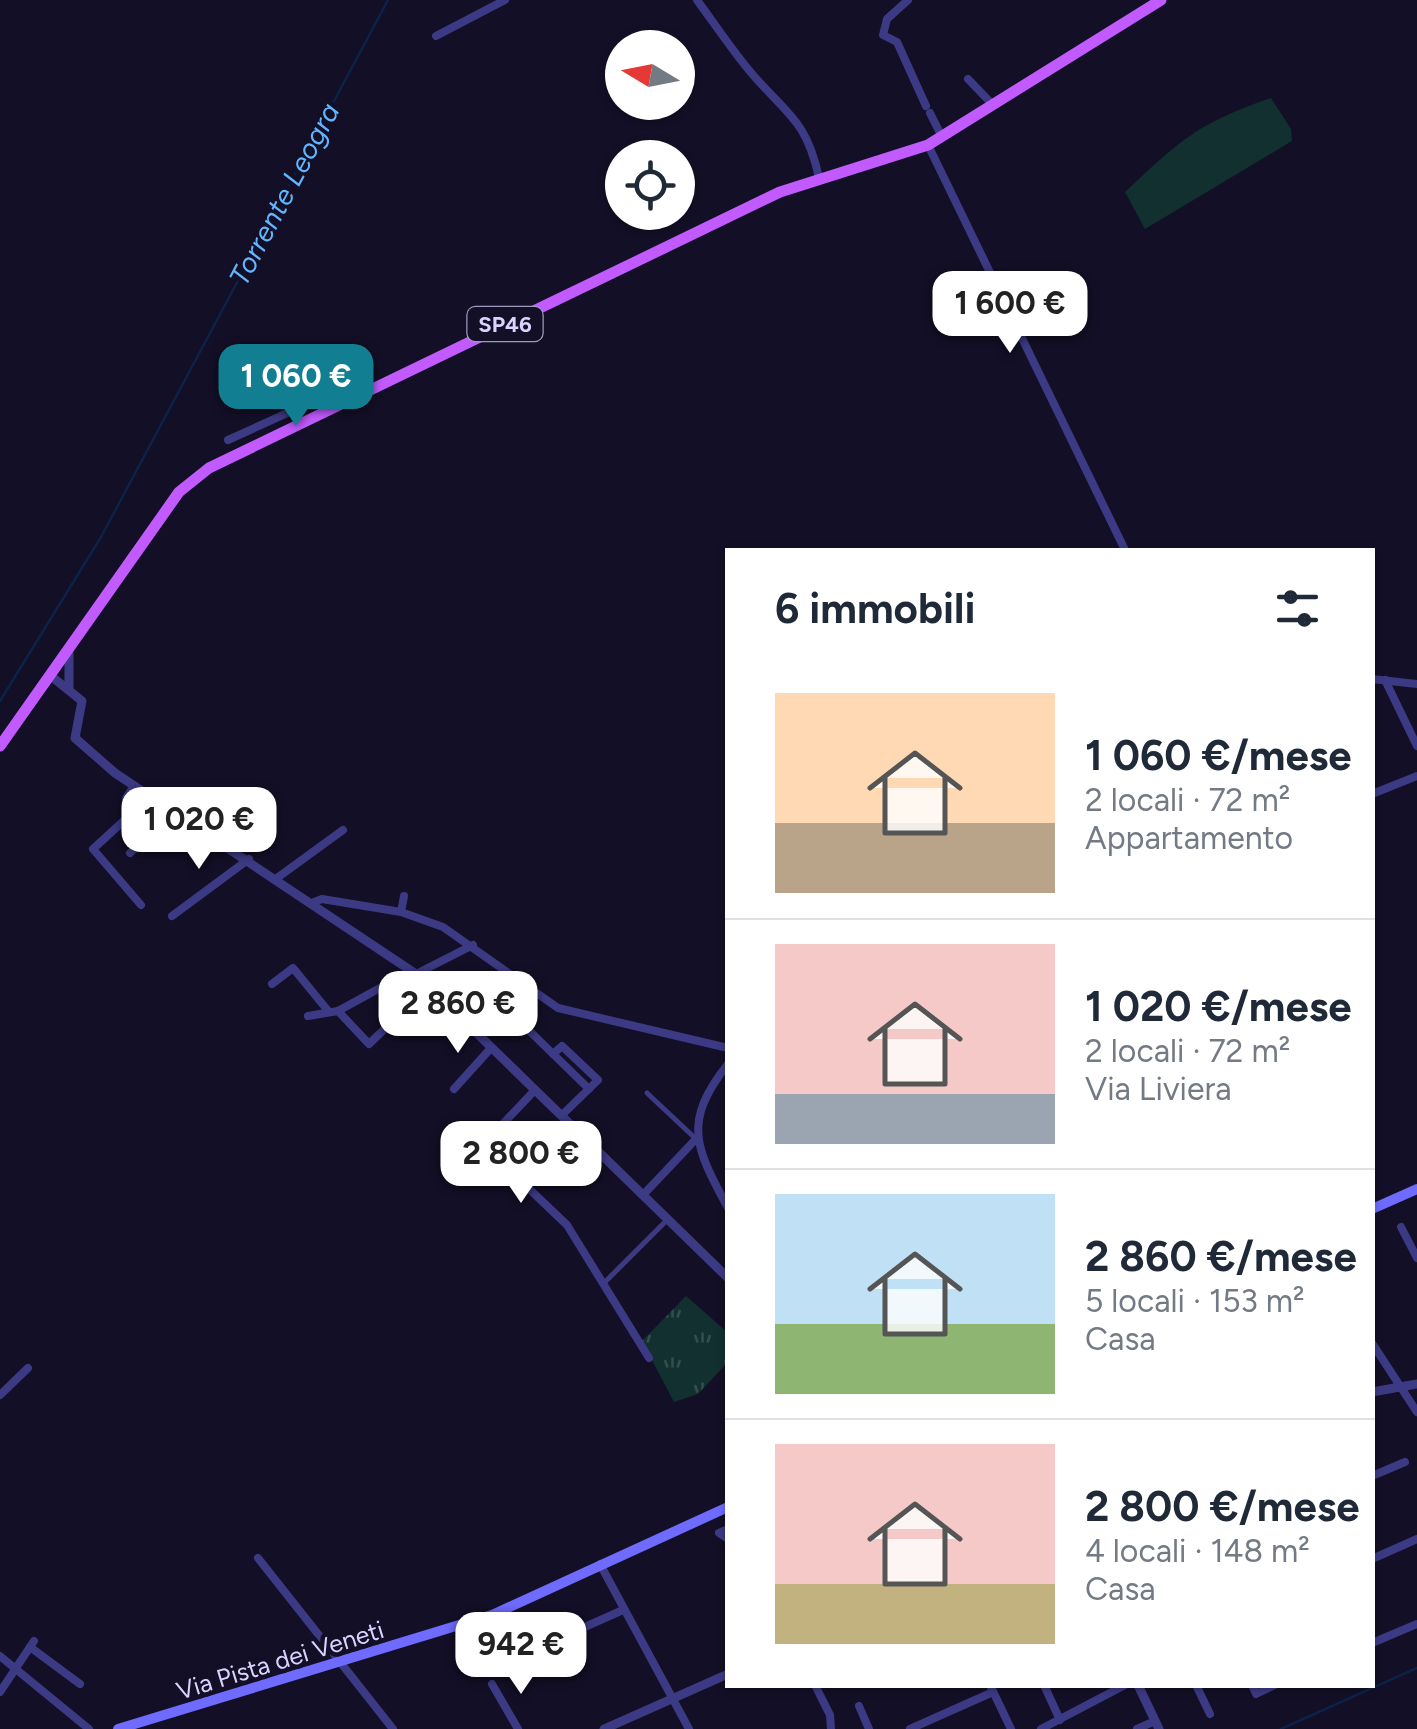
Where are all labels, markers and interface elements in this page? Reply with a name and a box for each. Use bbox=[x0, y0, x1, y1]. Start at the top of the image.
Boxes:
north arrow bbox=[605, 30, 695, 120]
map controls bbox=[605, 30, 695, 230]
water label: Torrente Leogra bbox=[222, 97, 346, 291]
button: locate bbox=[605, 140, 695, 230]
pin: 1 600 € bbox=[918, 271, 1102, 356]
text: 1 600 € bbox=[954, 284, 1066, 322]
road number: SP46 bbox=[468, 307, 542, 341]
pin: 1 060 € bbox=[204, 344, 388, 429]
text: 1 060 € bbox=[240, 357, 352, 395]
icon: filters bbox=[1270, 581, 1325, 636]
text: 6 immobili bbox=[775, 583, 975, 634]
text: 1 060 €/mese bbox=[1085, 730, 1352, 781]
icon: home bbox=[855, 733, 975, 853]
text: 2 locali · 72 m² bbox=[1085, 781, 1290, 819]
pin: 1 020 € bbox=[107, 787, 291, 872]
text: 1 020 € bbox=[144, 800, 254, 838]
text: Appartamento bbox=[1085, 819, 1293, 857]
pin: 2 860 € bbox=[366, 971, 550, 1056]
text: 1 020 €/mese bbox=[1085, 981, 1352, 1032]
text: 2 860 € bbox=[401, 984, 515, 1022]
icon: home bbox=[855, 984, 975, 1104]
text: 2 locali · 72 m² bbox=[1085, 1032, 1290, 1070]
text: Via Liviera bbox=[1085, 1070, 1232, 1108]
pin: 2 800 € bbox=[429, 1121, 613, 1206]
text: 2 800 € bbox=[462, 1134, 580, 1172]
text: 2 860 €/mese bbox=[1085, 1231, 1357, 1282]
icon: home bbox=[855, 1234, 975, 1354]
text: 5 locali · 153 m² bbox=[1085, 1282, 1305, 1320]
text: Casa bbox=[1085, 1320, 1156, 1358]
text: 2 800 €/mese bbox=[1085, 1481, 1360, 1532]
icon: home bbox=[855, 1484, 975, 1604]
text: 4 locali · 148 m² bbox=[1085, 1532, 1310, 1570]
text: Casa bbox=[1085, 1570, 1156, 1608]
pin: 942 € bbox=[451, 1612, 591, 1697]
street label: Via Pista dei Veneti bbox=[173, 1614, 387, 1706]
text: 942 € bbox=[477, 1625, 565, 1663]

